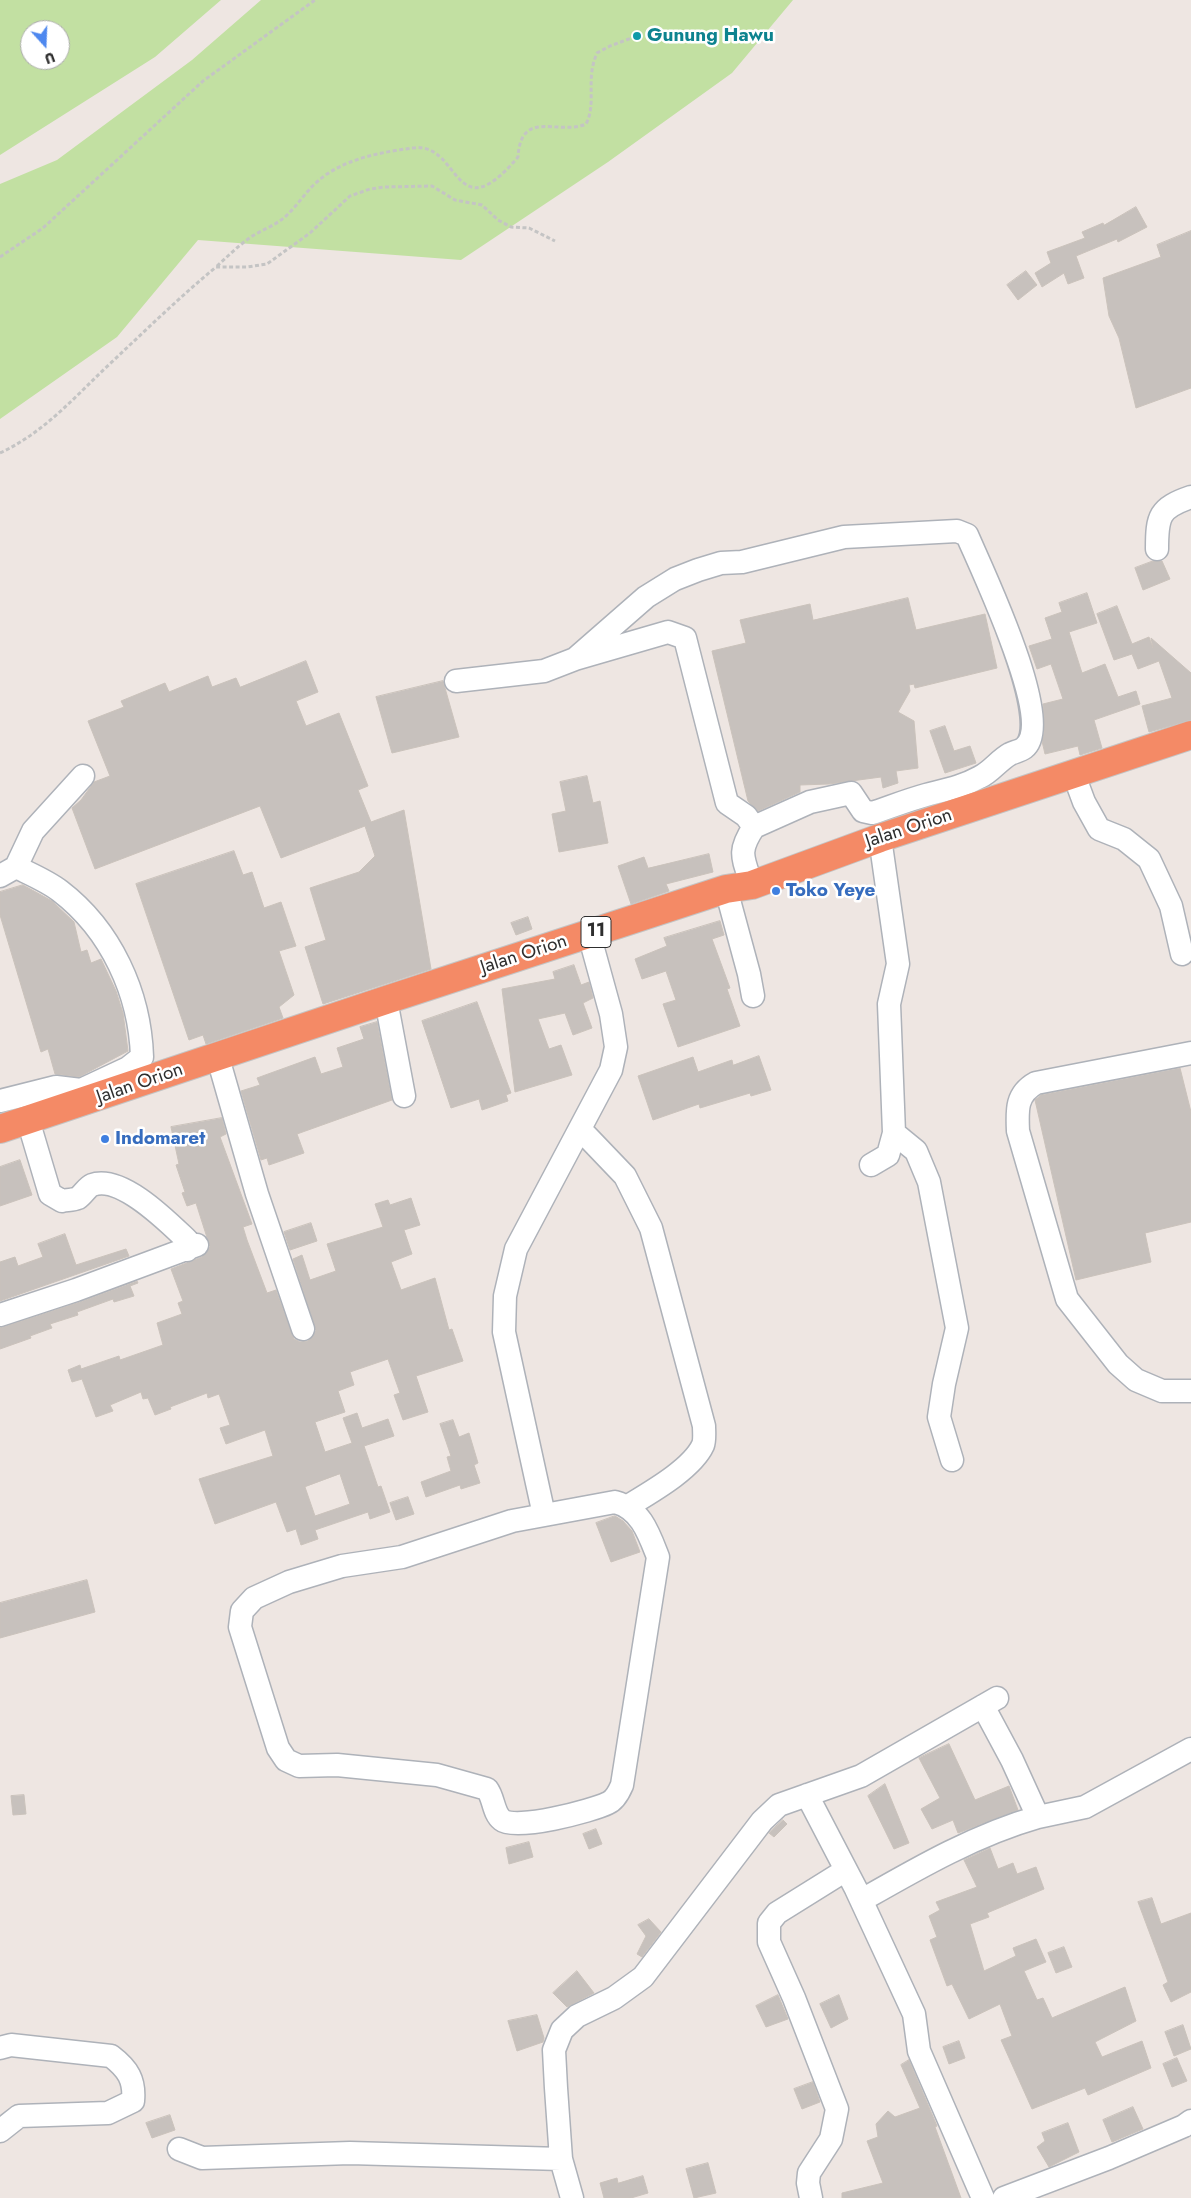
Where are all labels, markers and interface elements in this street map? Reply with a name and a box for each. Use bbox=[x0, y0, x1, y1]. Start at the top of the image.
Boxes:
north arrow bbox=[20, 20, 70, 70]
place label: Gunung Hawu bbox=[647, 25, 774, 47]
marker: Gunung Hawu bbox=[631, 30, 643, 42]
text: U bbox=[42, 47, 58, 69]
street label: Jalan Orion bbox=[863, 804, 955, 854]
place label: Toko Yeye bbox=[786, 880, 875, 902]
marker: Toko Yeye bbox=[770, 885, 782, 897]
road number: 11 bbox=[581, 916, 611, 948]
street label: Jalan Orion bbox=[478, 930, 570, 980]
street label: Jalan Orion bbox=[94, 1059, 186, 1109]
place label: Indomaret bbox=[115, 1128, 205, 1150]
marker: Indomaret bbox=[99, 1133, 111, 1145]

